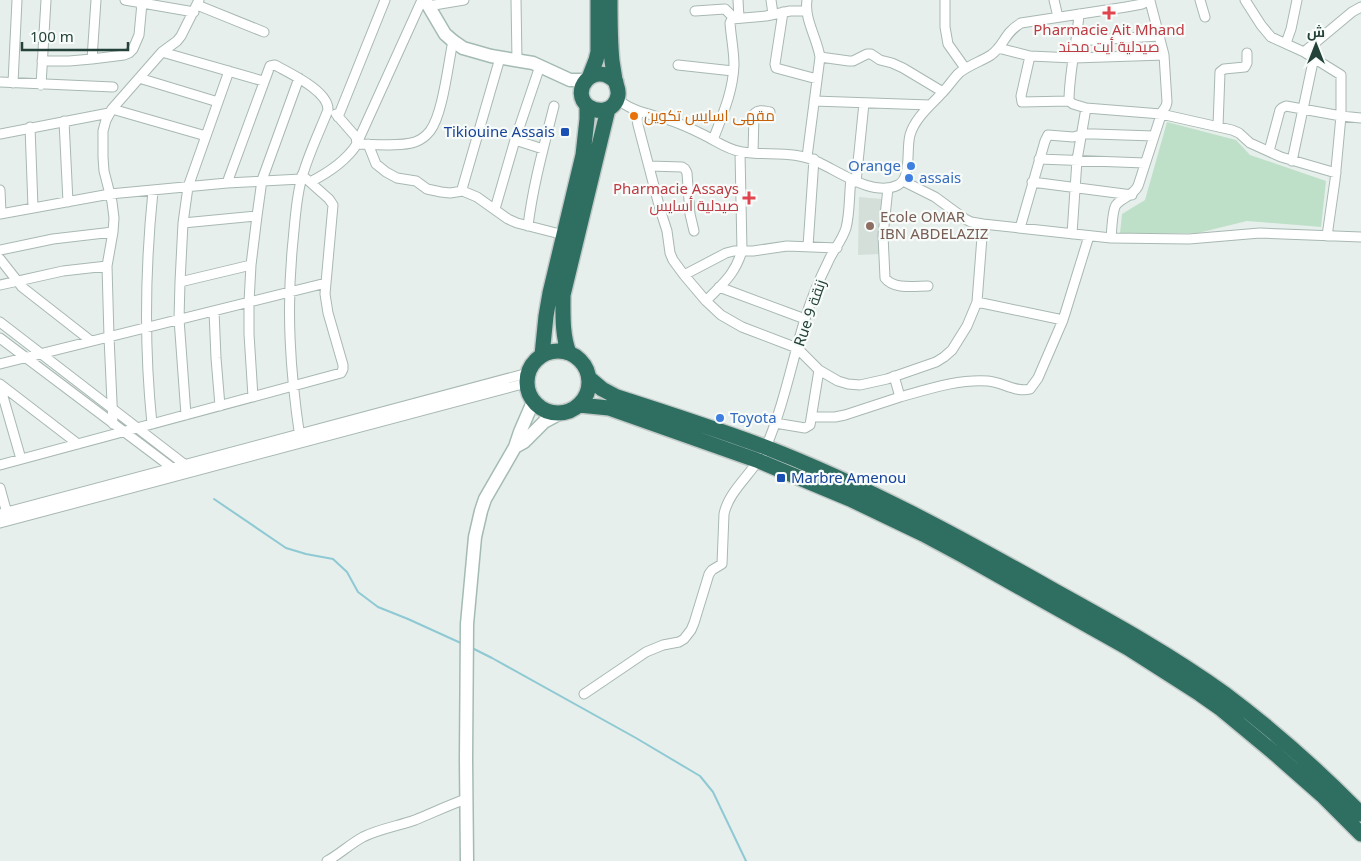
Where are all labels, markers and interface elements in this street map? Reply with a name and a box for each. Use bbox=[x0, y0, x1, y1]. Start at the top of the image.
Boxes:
marker: Pharmacie Ait Mhand صيدلية أيت محند bbox=[1103, 7, 1115, 19]
place label: Pharmacie Ait Mhand صيدلية أيت محند bbox=[1033, 19, 1185, 56]
scale bar bbox=[22, 20, 129, 52]
north arrow bbox=[1291, 20, 1341, 70]
text: ش bbox=[1307, 22, 1325, 41]
text: 100 m bbox=[30, 26, 74, 46]
place label: مقهى اسايس تكوين bbox=[644, 105, 775, 126]
marker: مقهى اسايس تكوين bbox=[628, 110, 640, 122]
place label: Tikiouine Assais bbox=[444, 121, 555, 141]
marker: Tikiouine Assais bbox=[559, 126, 571, 138]
place label: Orange bbox=[848, 155, 901, 175]
marker: Orange bbox=[905, 160, 917, 172]
place label: assais bbox=[919, 167, 961, 187]
marker: assais bbox=[903, 172, 915, 184]
place label: Pharmacie Assays صيدلية أسايس bbox=[613, 178, 739, 216]
marker: Pharmacie Assays صيدلية أسايس bbox=[743, 192, 755, 204]
place label: Ecole OMAR IBN ABDELAZIZ bbox=[880, 206, 988, 243]
marker: Ecole OMAR IBN ABDELAZIZ bbox=[864, 220, 876, 232]
street label: Rue 9 زنقة bbox=[788, 276, 830, 349]
place label: Toyota bbox=[730, 407, 777, 427]
marker: Toyota bbox=[714, 412, 726, 424]
place label: Marbre Amenou bbox=[791, 467, 906, 487]
marker: Marbre Amenou bbox=[775, 472, 787, 484]

